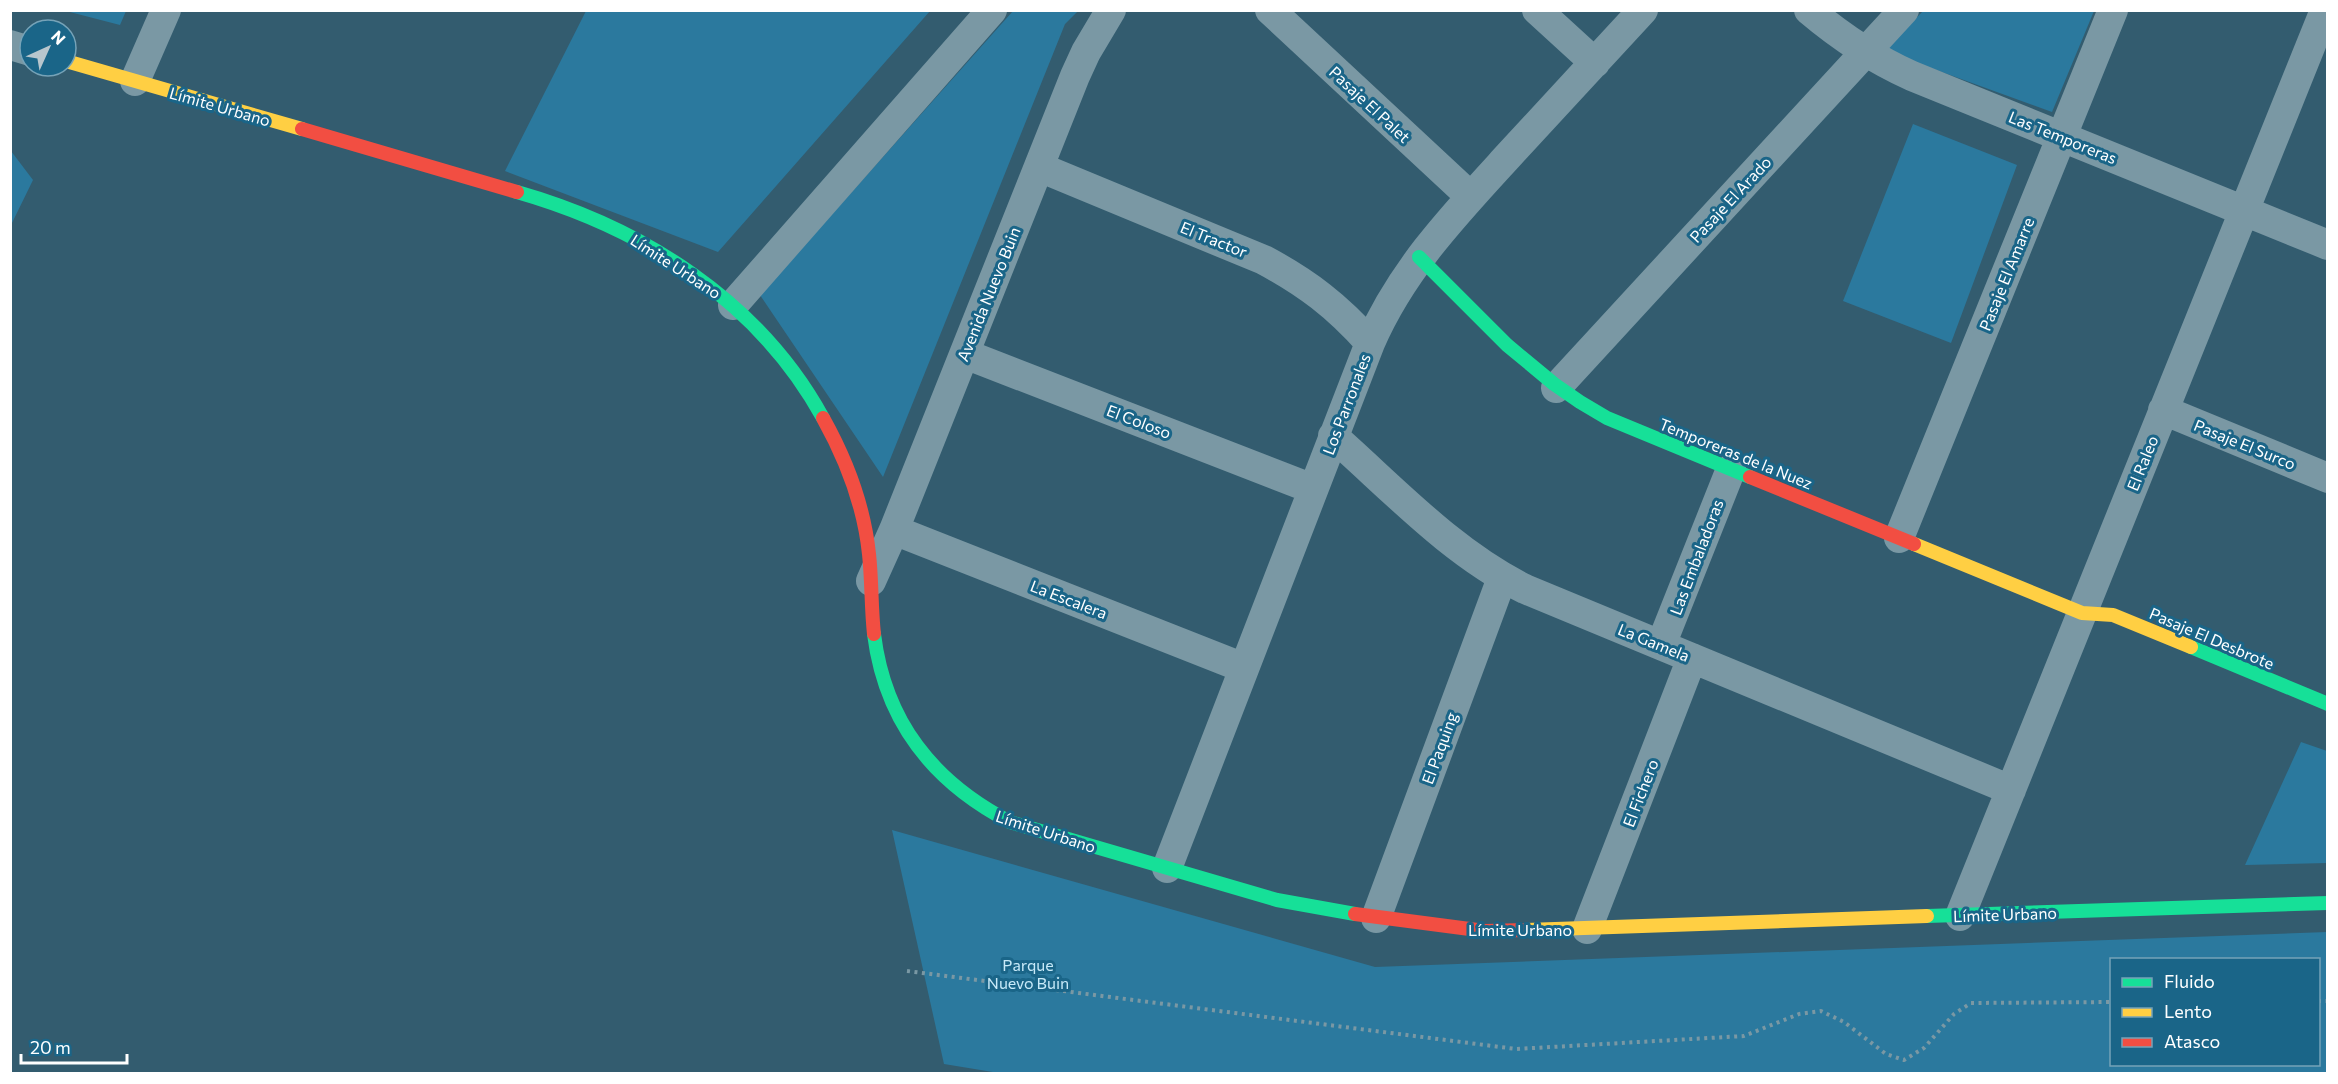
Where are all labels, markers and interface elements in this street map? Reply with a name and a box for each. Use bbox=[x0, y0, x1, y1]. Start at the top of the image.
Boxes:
north arrow bbox=[18, 18, 78, 78]
text: N bbox=[48, 26, 70, 48]
street label: Pasaje El Palet bbox=[1326, 62, 1415, 147]
street label: Límite Urbano bbox=[167, 83, 273, 129]
street label: Las Temporeras bbox=[2006, 107, 2120, 167]
street label: Pasaje El Arado bbox=[1685, 152, 1775, 246]
street label: Pasaje El Amarre bbox=[1975, 215, 2037, 333]
street label: El Tractor bbox=[1178, 217, 1251, 261]
street label: Avenida Nuevo Buin bbox=[952, 224, 1024, 364]
street label: Límite Urbano bbox=[627, 230, 725, 302]
street label: Los Parronales bbox=[1318, 351, 1374, 457]
street label: El Coloso bbox=[1104, 400, 1174, 442]
street label: Temporeras de la Nuez bbox=[1657, 414, 1815, 492]
street label: Pasaje El Surco bbox=[2191, 415, 2299, 473]
street label: El Raleo bbox=[2122, 433, 2162, 493]
street label: Las Embaladoras bbox=[1665, 497, 1727, 617]
street label: La Escalera bbox=[1028, 576, 1110, 622]
street label: Pasaje El Desbrote bbox=[2147, 603, 2277, 673]
street label: La Gamela bbox=[1615, 619, 1693, 665]
street label: El Paquing bbox=[1417, 709, 1461, 787]
street label: El Fichero bbox=[1618, 756, 1662, 830]
street label: Límite Urbano bbox=[994, 806, 1098, 856]
street label: Límite Urbano bbox=[1953, 903, 2057, 925]
street label: Límite Urbano bbox=[1468, 920, 1572, 939]
park label: Parque Nuevo Buin bbox=[987, 955, 1069, 992]
legend bbox=[2110, 958, 2320, 1066]
text: Fluido bbox=[2164, 970, 2215, 992]
text: Lento bbox=[2164, 1000, 2212, 1022]
scale bar bbox=[21, 1027, 128, 1065]
text: Atasco bbox=[2164, 1030, 2220, 1052]
text: 20 m bbox=[30, 1036, 71, 1058]

